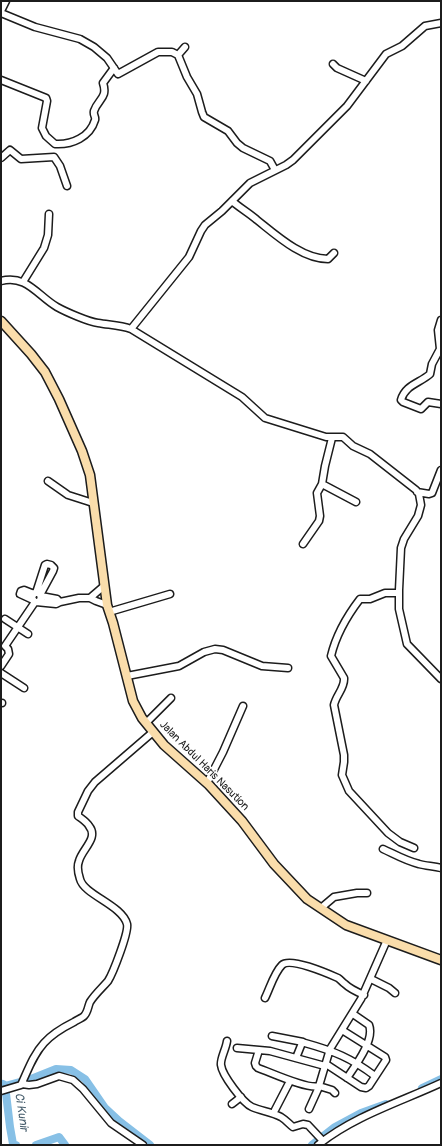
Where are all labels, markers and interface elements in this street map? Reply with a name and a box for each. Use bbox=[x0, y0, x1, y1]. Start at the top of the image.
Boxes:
street label: Jalan Abdul Haris Nasution bbox=[156, 718, 252, 814]
water label: Ci Kunir bbox=[11, 1092, 31, 1132]

